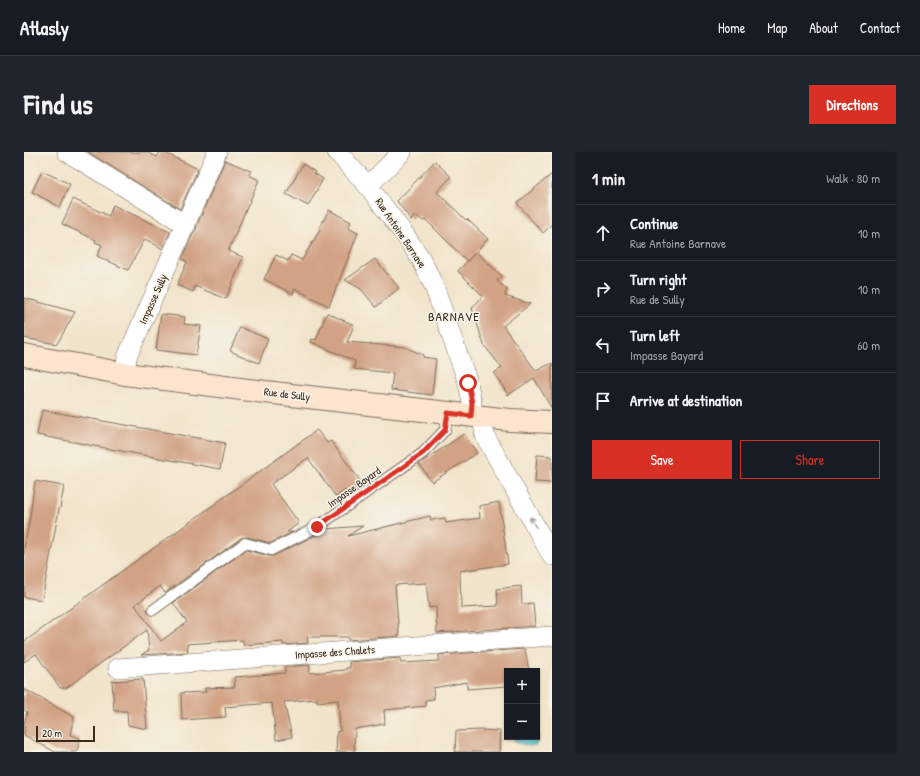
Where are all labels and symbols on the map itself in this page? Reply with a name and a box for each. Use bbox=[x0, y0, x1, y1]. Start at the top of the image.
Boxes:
street label: Rue Antoine Barnave bbox=[372, 195, 430, 271]
street label: Impasse Sully bbox=[136, 271, 170, 326]
district label: BARNAVE bbox=[428, 307, 480, 325]
route start bbox=[459, 374, 477, 392]
street label: Rue de Sully bbox=[263, 384, 311, 404]
street label: Impasse Bayard bbox=[325, 463, 384, 510]
one-way arrow bbox=[528, 516, 536, 528]
route end bbox=[308, 518, 326, 536]
street label: Impasse des Chalets bbox=[295, 642, 375, 662]
scale bar bbox=[36, 724, 95, 743]

